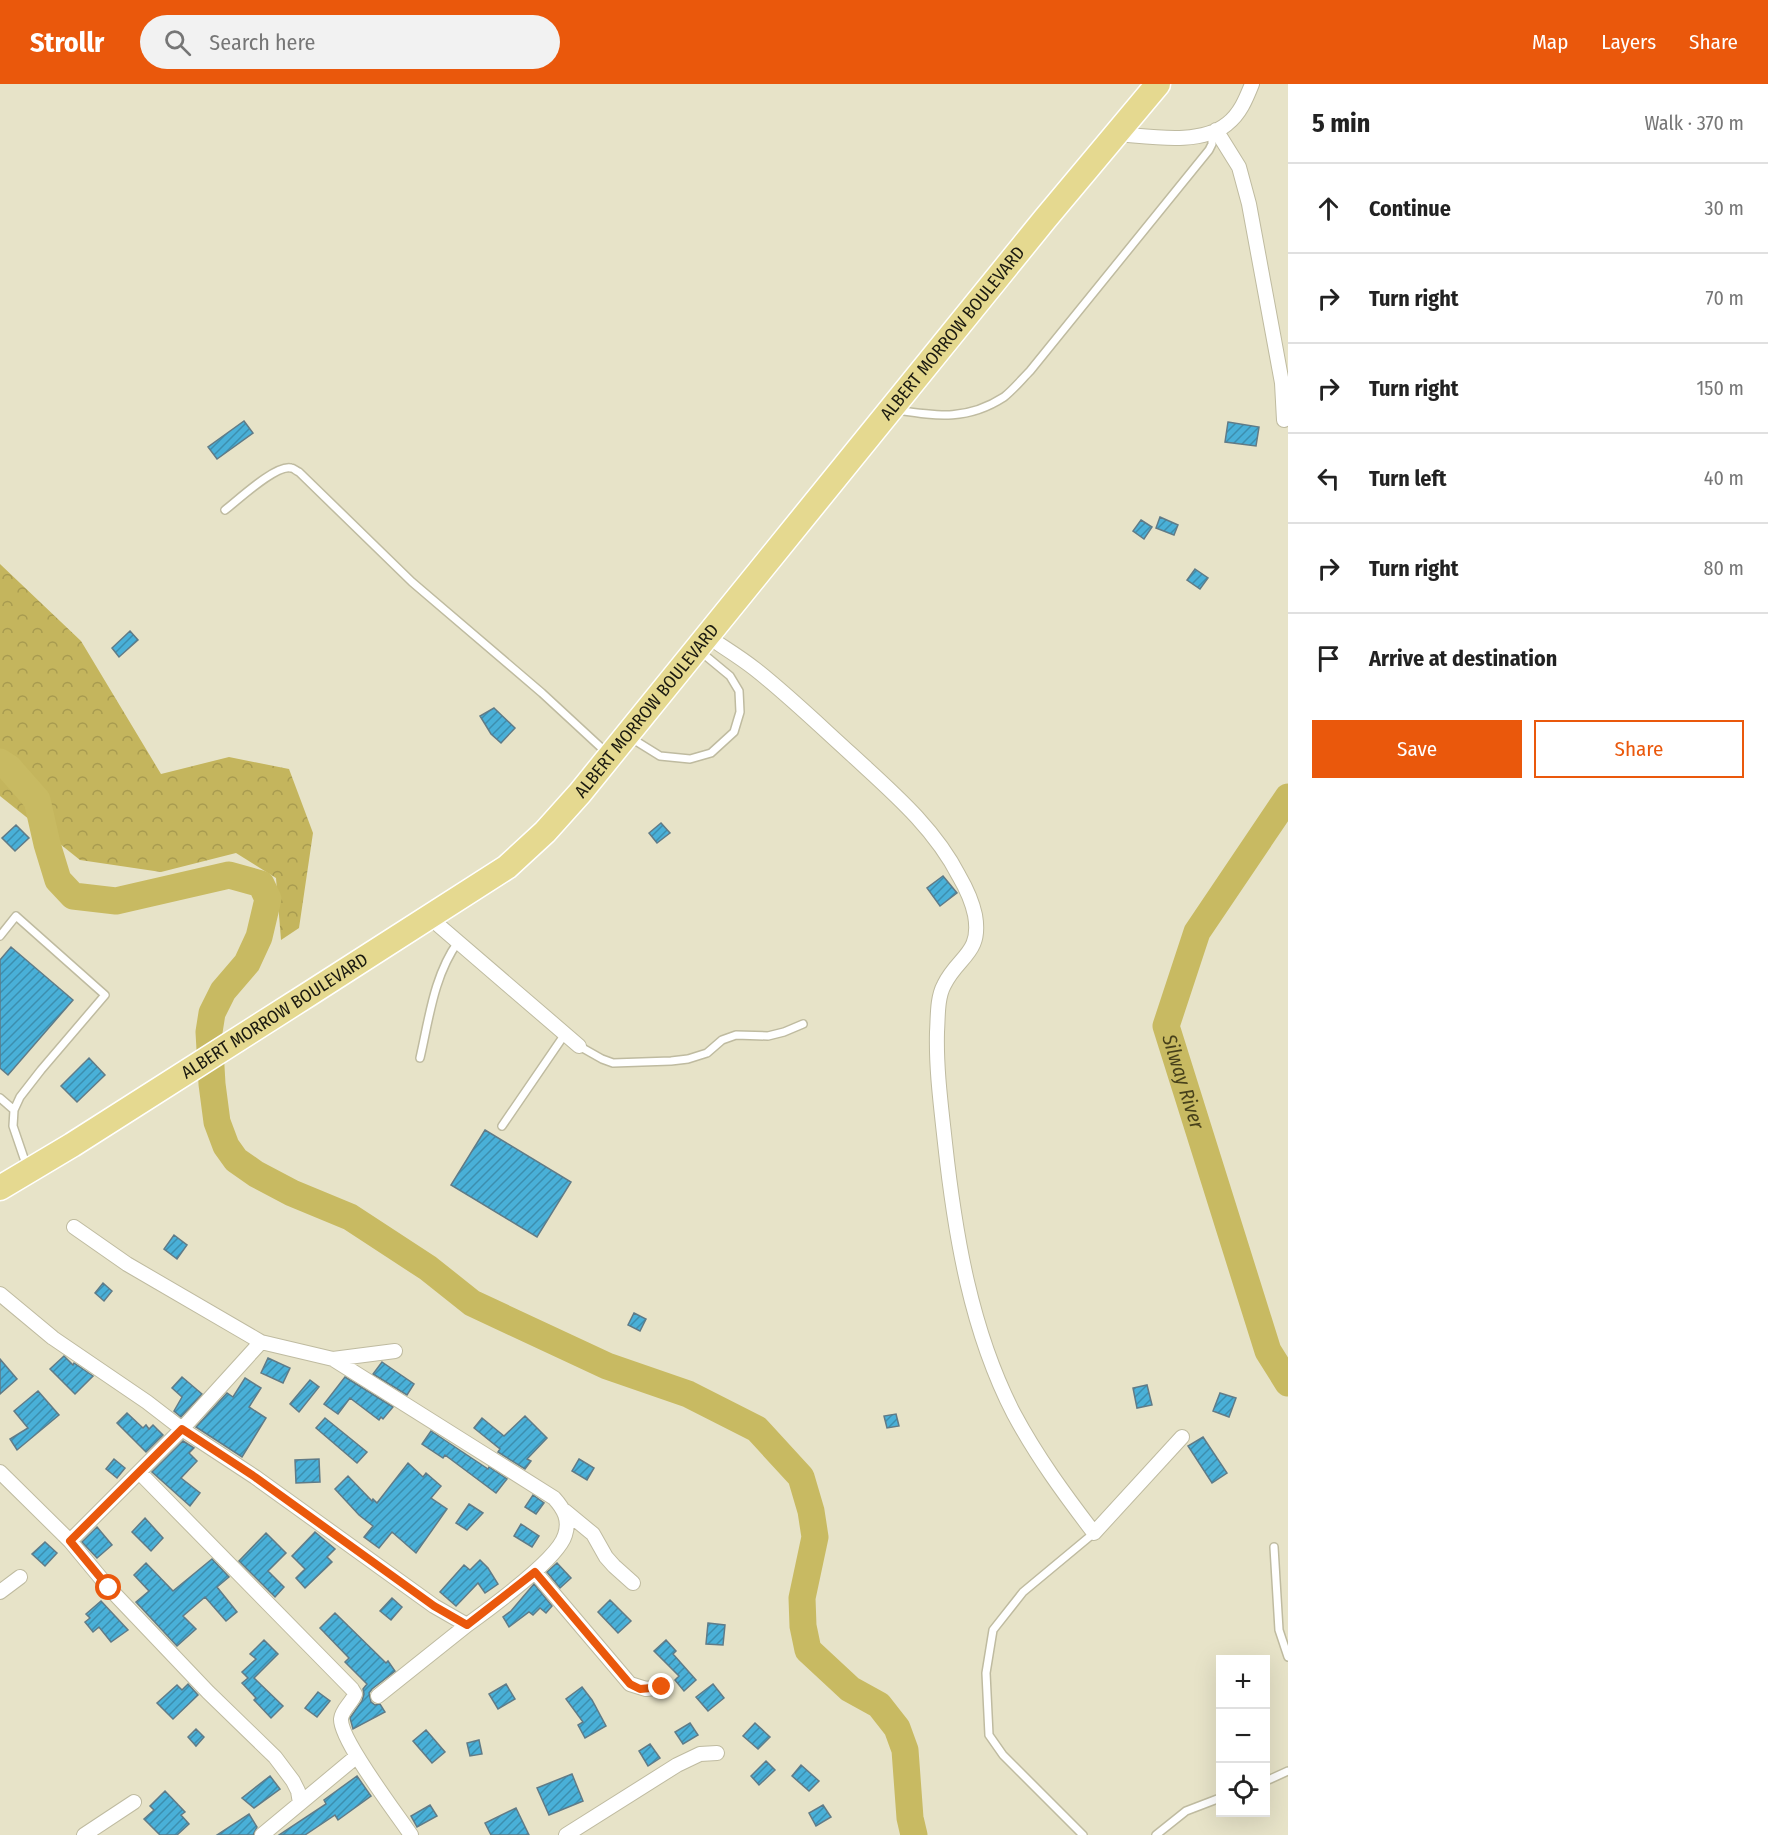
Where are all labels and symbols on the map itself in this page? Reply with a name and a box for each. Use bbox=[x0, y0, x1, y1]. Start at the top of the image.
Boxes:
street label: ALBERT MORROW BOULEVARD bbox=[876, 242, 1029, 424]
street label: ALBERT MORROW BOULEVARD bbox=[570, 619, 723, 802]
street label: ALBERT MORROW BOULEVARD bbox=[177, 948, 372, 1084]
water label: Silway River bbox=[1157, 1030, 1210, 1133]
route start bbox=[95, 1574, 121, 1600]
route end bbox=[648, 1673, 674, 1699]

